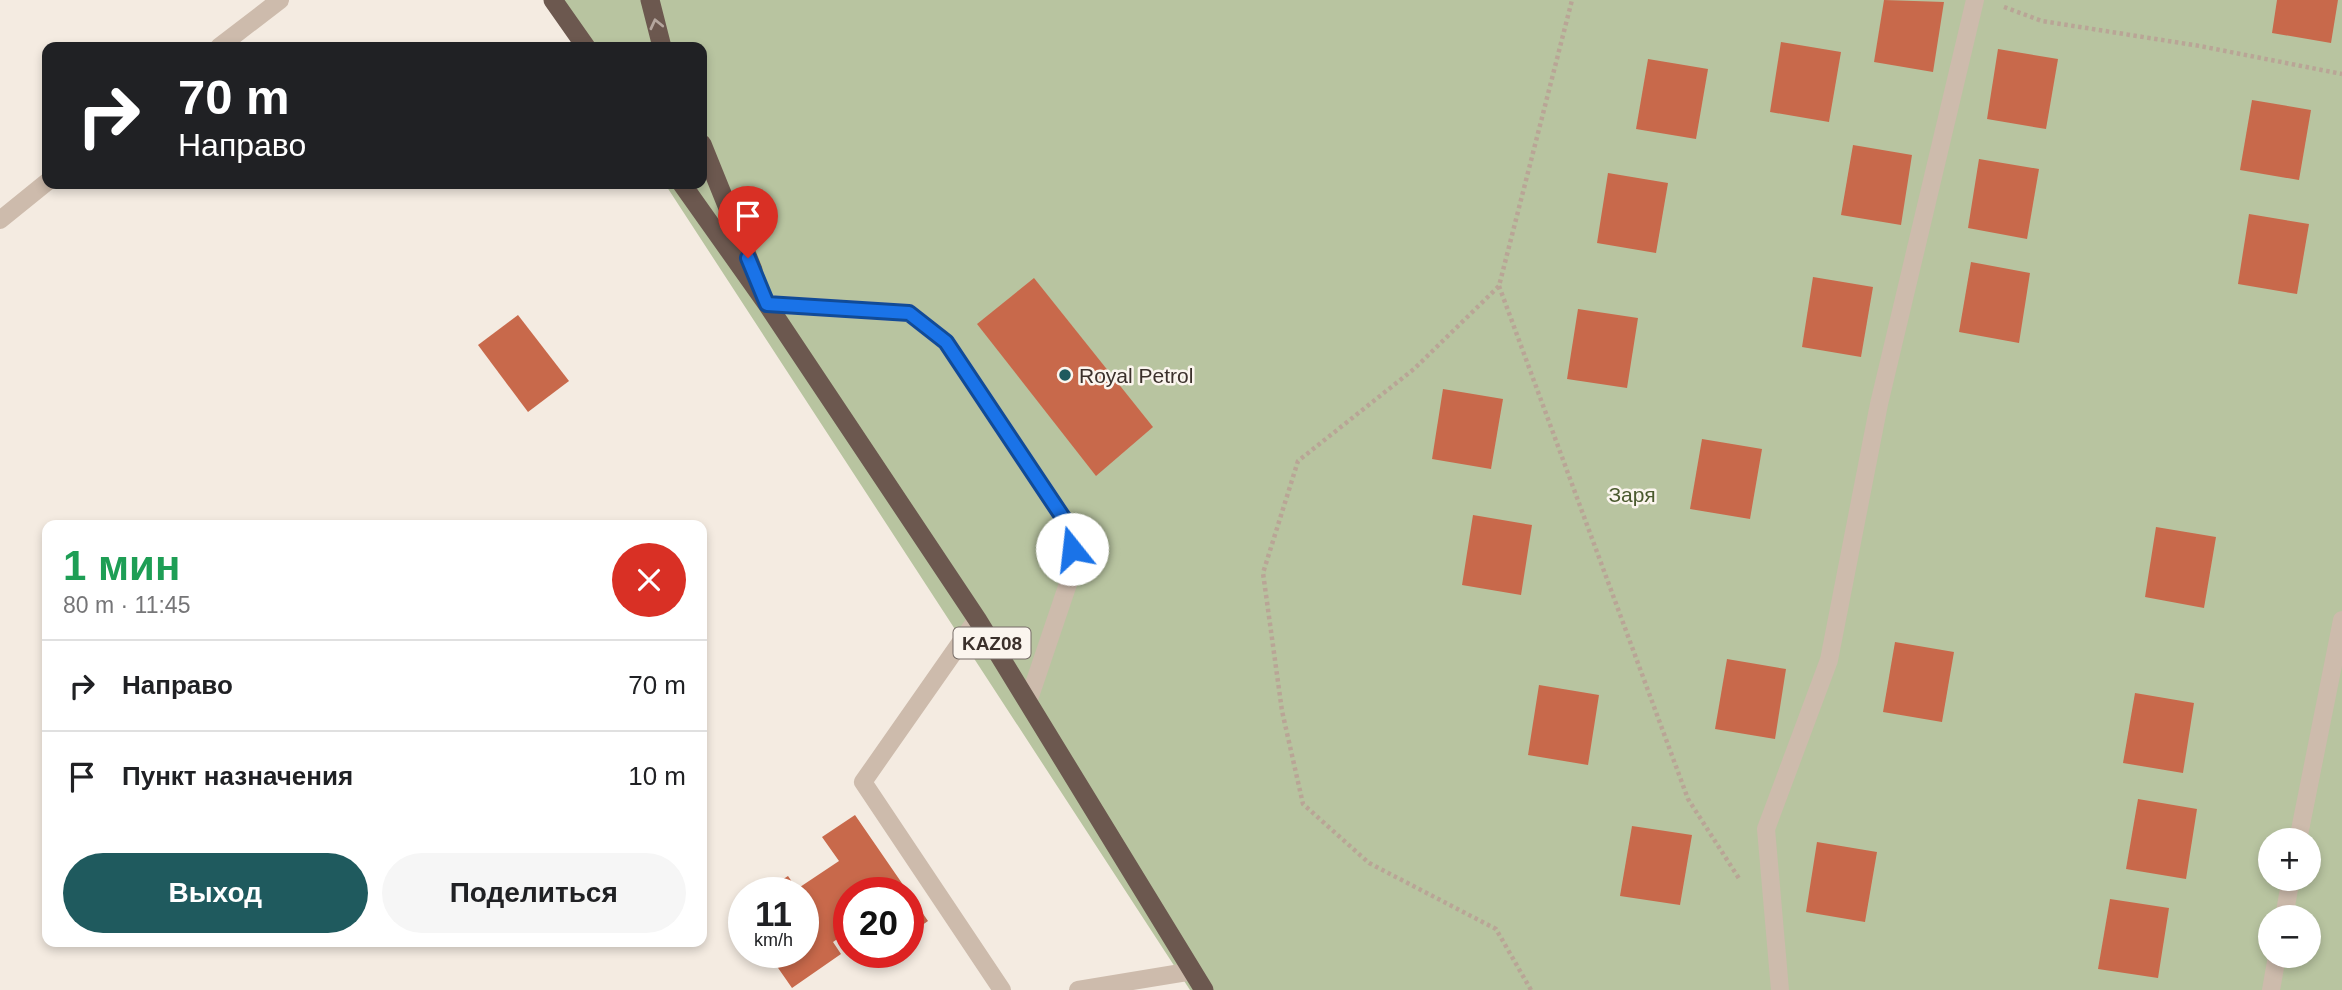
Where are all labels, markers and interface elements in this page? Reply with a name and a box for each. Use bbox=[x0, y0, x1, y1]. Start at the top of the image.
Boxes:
one-way arrow bbox=[649, 18, 664, 30]
icon: right bbox=[63, 70, 154, 161]
text: 70 m bbox=[178, 70, 290, 124]
text: Направо bbox=[178, 127, 306, 163]
pin bbox=[718, 186, 778, 258]
icon: arrive bbox=[729, 197, 767, 235]
place label: Royal Petrol bbox=[1079, 364, 1193, 387]
marker: Royal Petrol bbox=[1057, 367, 1073, 383]
park label: Заря bbox=[1608, 483, 1656, 506]
position arrow bbox=[1035, 512, 1109, 586]
text: 1 мин bbox=[63, 542, 180, 589]
button: close bbox=[612, 543, 686, 617]
text: 80 m · 11:45 bbox=[63, 592, 190, 618]
road number: KAZ08 bbox=[954, 628, 1030, 658]
icon: right bbox=[63, 667, 101, 705]
text: Направо bbox=[122, 670, 233, 700]
text: 70 m bbox=[628, 670, 686, 700]
icon: arrive bbox=[63, 758, 101, 796]
text: Пункт назначения bbox=[122, 761, 353, 791]
text: 10 m bbox=[628, 761, 686, 791]
map controls bbox=[2258, 828, 2321, 968]
button: + bbox=[2258, 828, 2321, 891]
button: Выход bbox=[63, 853, 368, 933]
button: Поделиться bbox=[382, 853, 686, 933]
speed limit sign: 20 bbox=[833, 877, 924, 968]
text: 11 bbox=[755, 894, 792, 933]
button: − bbox=[2258, 905, 2321, 968]
text: km/h bbox=[754, 930, 793, 950]

